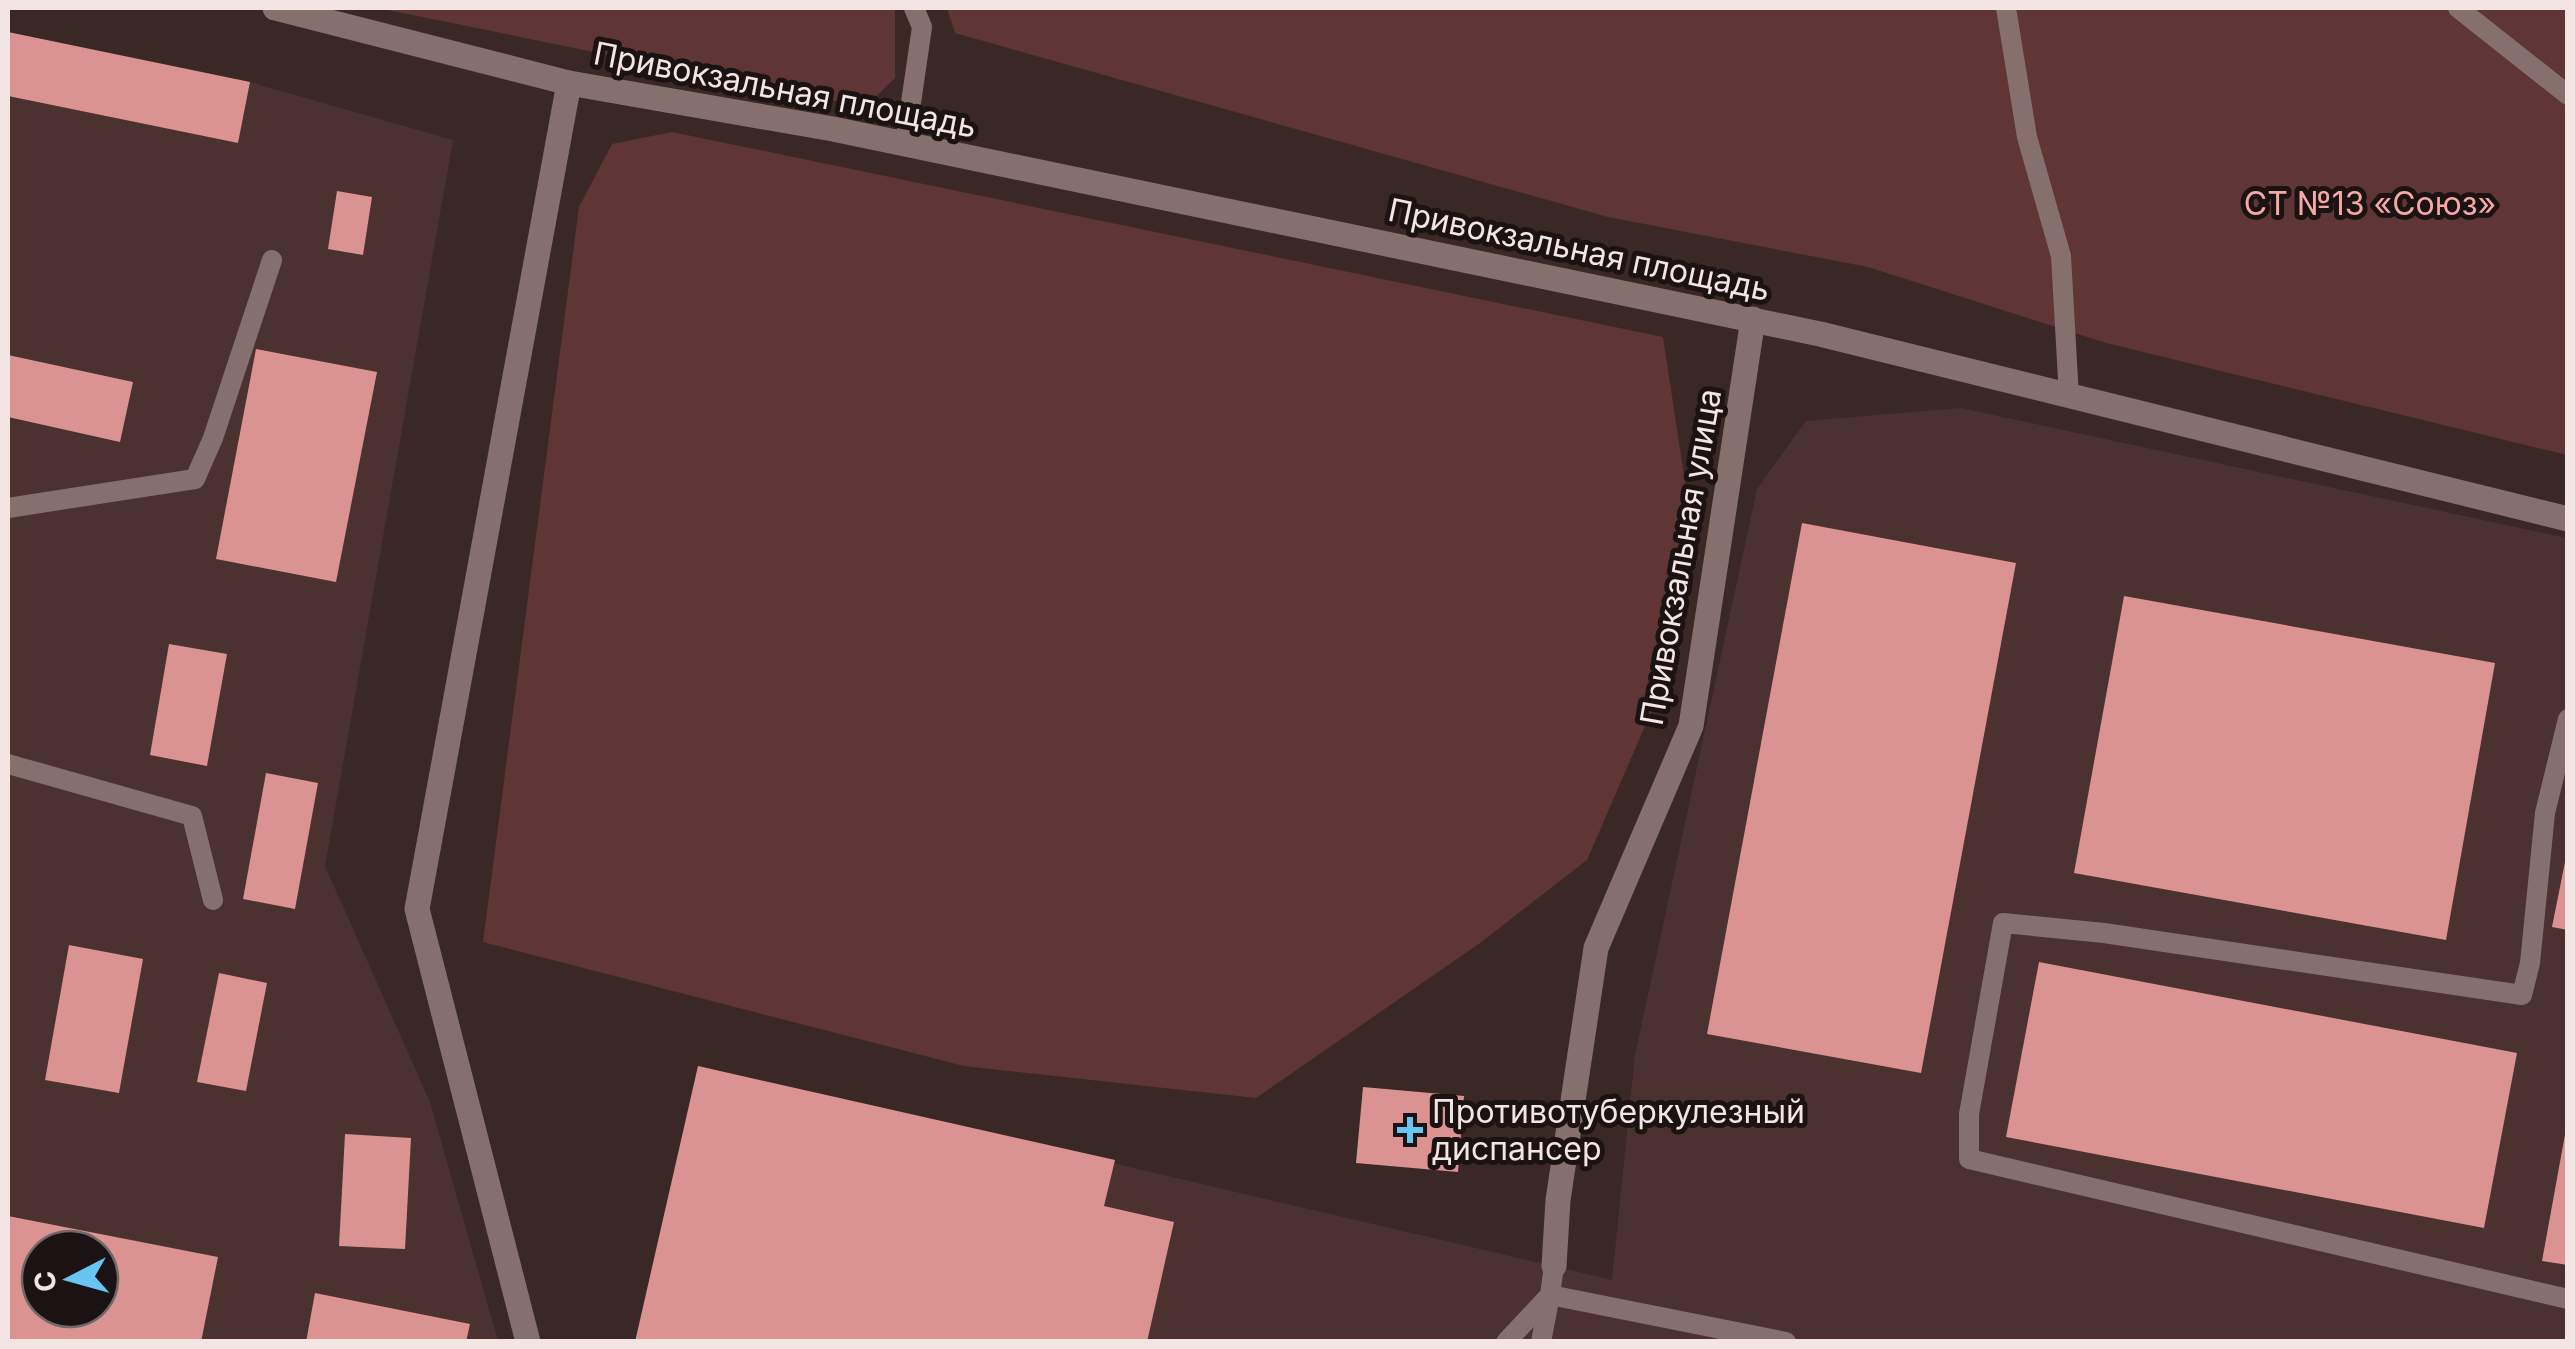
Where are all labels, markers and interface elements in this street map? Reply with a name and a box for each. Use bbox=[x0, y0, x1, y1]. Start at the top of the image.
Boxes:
street label: Привокзальная площадь bbox=[590, 33, 980, 146]
park label: СТ №13 «Союз» bbox=[2244, 184, 2496, 223]
street label: Привокзальная площадь bbox=[1385, 190, 1773, 309]
street label: Привокзальная улица bbox=[1632, 386, 1729, 728]
place label: Противотуберкулезный диспансер bbox=[1432, 1092, 1805, 1168]
marker: Противотуберкулезный диспансер bbox=[1397, 1117, 1423, 1143]
north arrow bbox=[20, 1229, 120, 1329]
text: С bbox=[27, 1270, 63, 1294]

